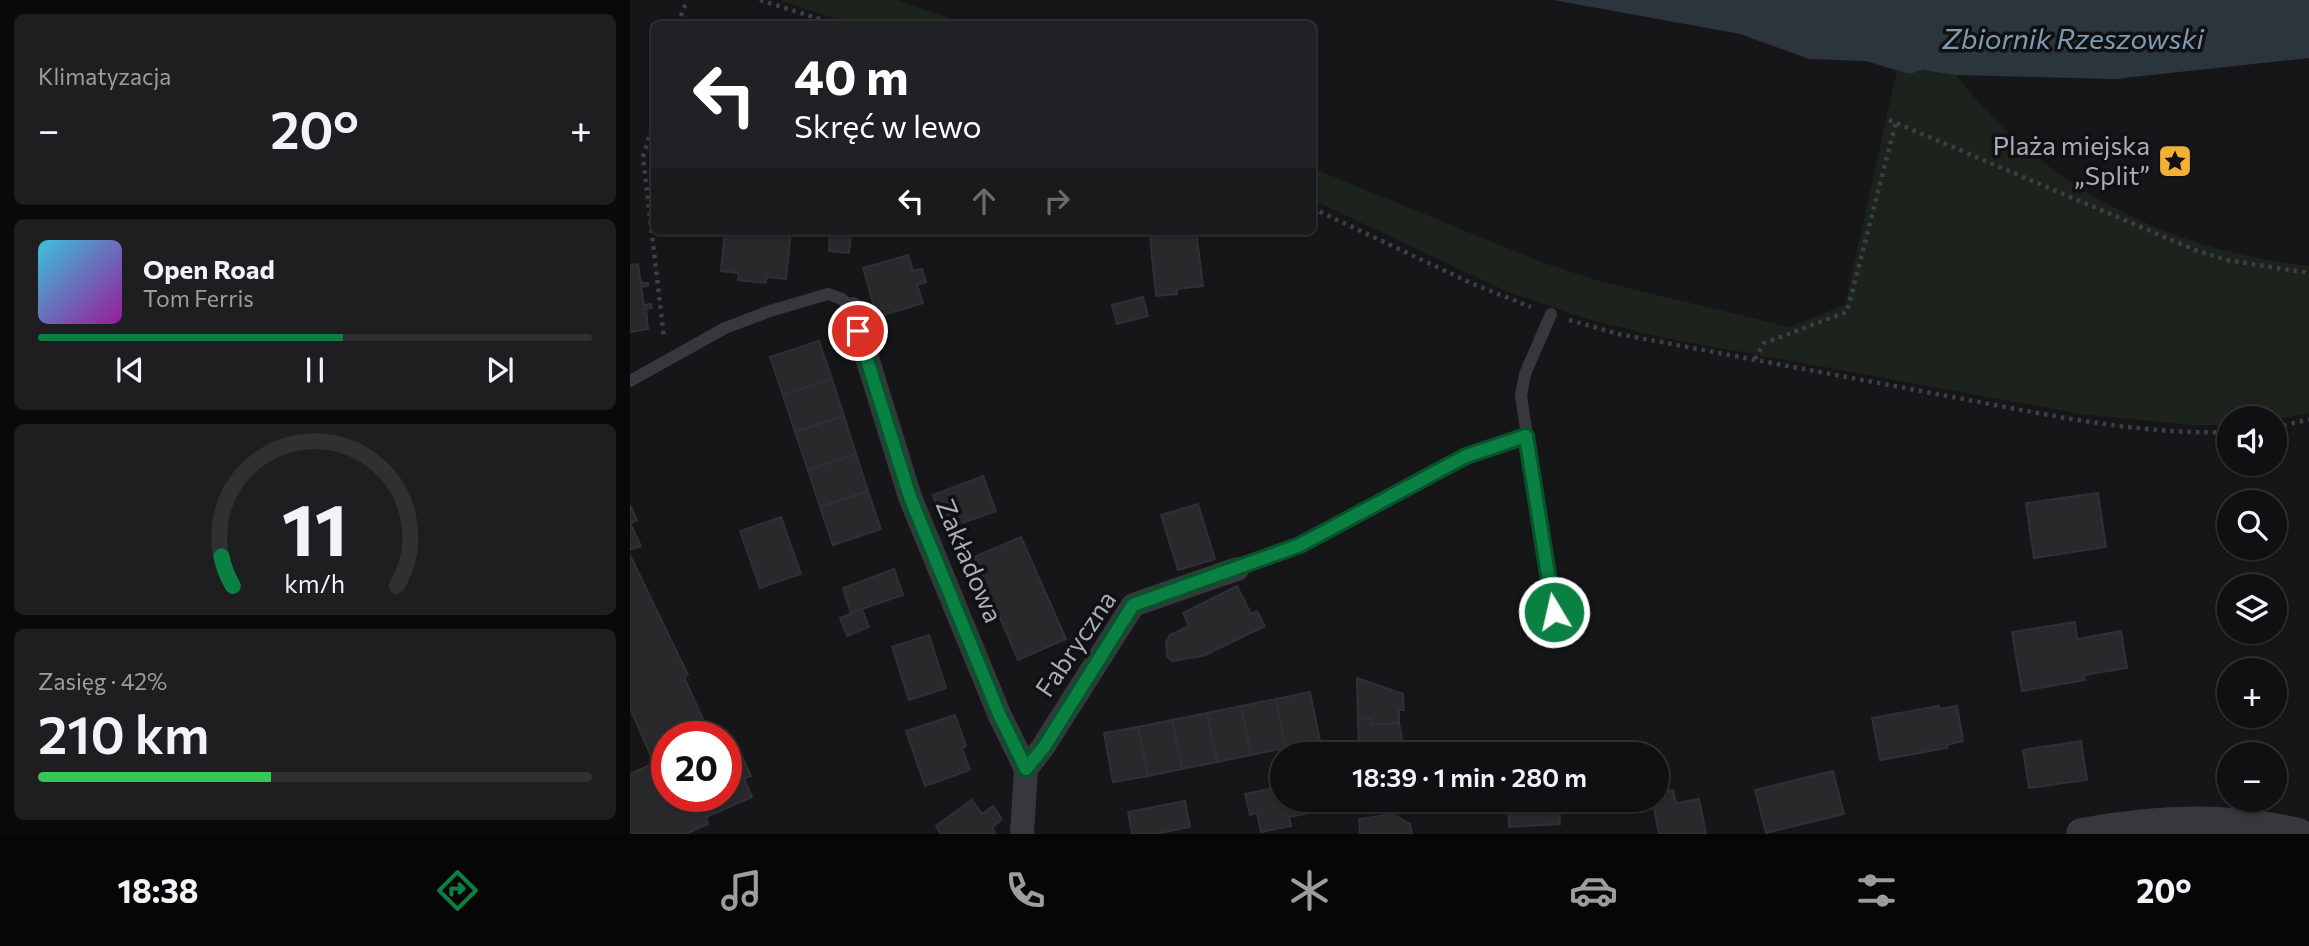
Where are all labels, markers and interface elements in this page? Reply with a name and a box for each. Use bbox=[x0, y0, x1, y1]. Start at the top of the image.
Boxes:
water label: Zbiornik Rzeszowski bbox=[1941, 21, 2205, 55]
text: 40 m bbox=[794, 45, 909, 105]
icon: left bbox=[679, 49, 770, 140]
text: Klimatyzacja bbox=[38, 62, 171, 90]
text: 20° bbox=[270, 96, 359, 160]
text: − bbox=[38, 105, 60, 152]
text: + bbox=[570, 105, 592, 152]
text: Skręć w lewo bbox=[794, 105, 982, 145]
place label: Plaża miejska „Split” bbox=[1993, 129, 2150, 190]
place icon: Plaża miejska „Split” bbox=[2156, 142, 2194, 180]
icon: left bbox=[892, 182, 930, 220]
icon: ahead bbox=[965, 182, 1003, 220]
icon: right bbox=[1038, 182, 1076, 220]
text: Open Road bbox=[143, 253, 275, 284]
text: Tom Ferris bbox=[143, 284, 254, 312]
pin bbox=[828, 301, 888, 361]
icon: arrive bbox=[839, 312, 877, 350]
icon: previous bbox=[111, 351, 149, 389]
icon: pause bbox=[296, 351, 334, 389]
icon: next bbox=[481, 351, 519, 389]
map controls bbox=[2217, 406, 2287, 812]
button: sound bbox=[2217, 406, 2287, 476]
text: 11 bbox=[282, 482, 348, 571]
button: search bbox=[2217, 490, 2287, 560]
street label: Zakładowa bbox=[931, 494, 1010, 627]
text: km/h bbox=[285, 567, 345, 597]
button: layers bbox=[2217, 574, 2287, 644]
position arrow bbox=[1517, 575, 1591, 649]
street label: Fabryczna bbox=[1028, 584, 1121, 702]
button: + bbox=[2217, 658, 2287, 728]
text: Zasięg · 42% bbox=[38, 667, 167, 695]
text: 210 km bbox=[38, 701, 209, 765]
speed limit sign: 20 bbox=[651, 721, 742, 812]
button: − bbox=[2217, 742, 2287, 812]
text: 18:39 · 1 min · 280 m bbox=[1352, 761, 1587, 792]
icon: directions bbox=[433, 866, 482, 915]
icon: music bbox=[717, 866, 766, 915]
icon: phone bbox=[1001, 866, 1050, 915]
icon: climate bbox=[1285, 866, 1334, 915]
icon: car bbox=[1569, 866, 1618, 915]
icon: filters bbox=[1852, 866, 1901, 915]
text: 18:38 bbox=[117, 870, 199, 910]
text: 20° bbox=[2136, 870, 2192, 910]

